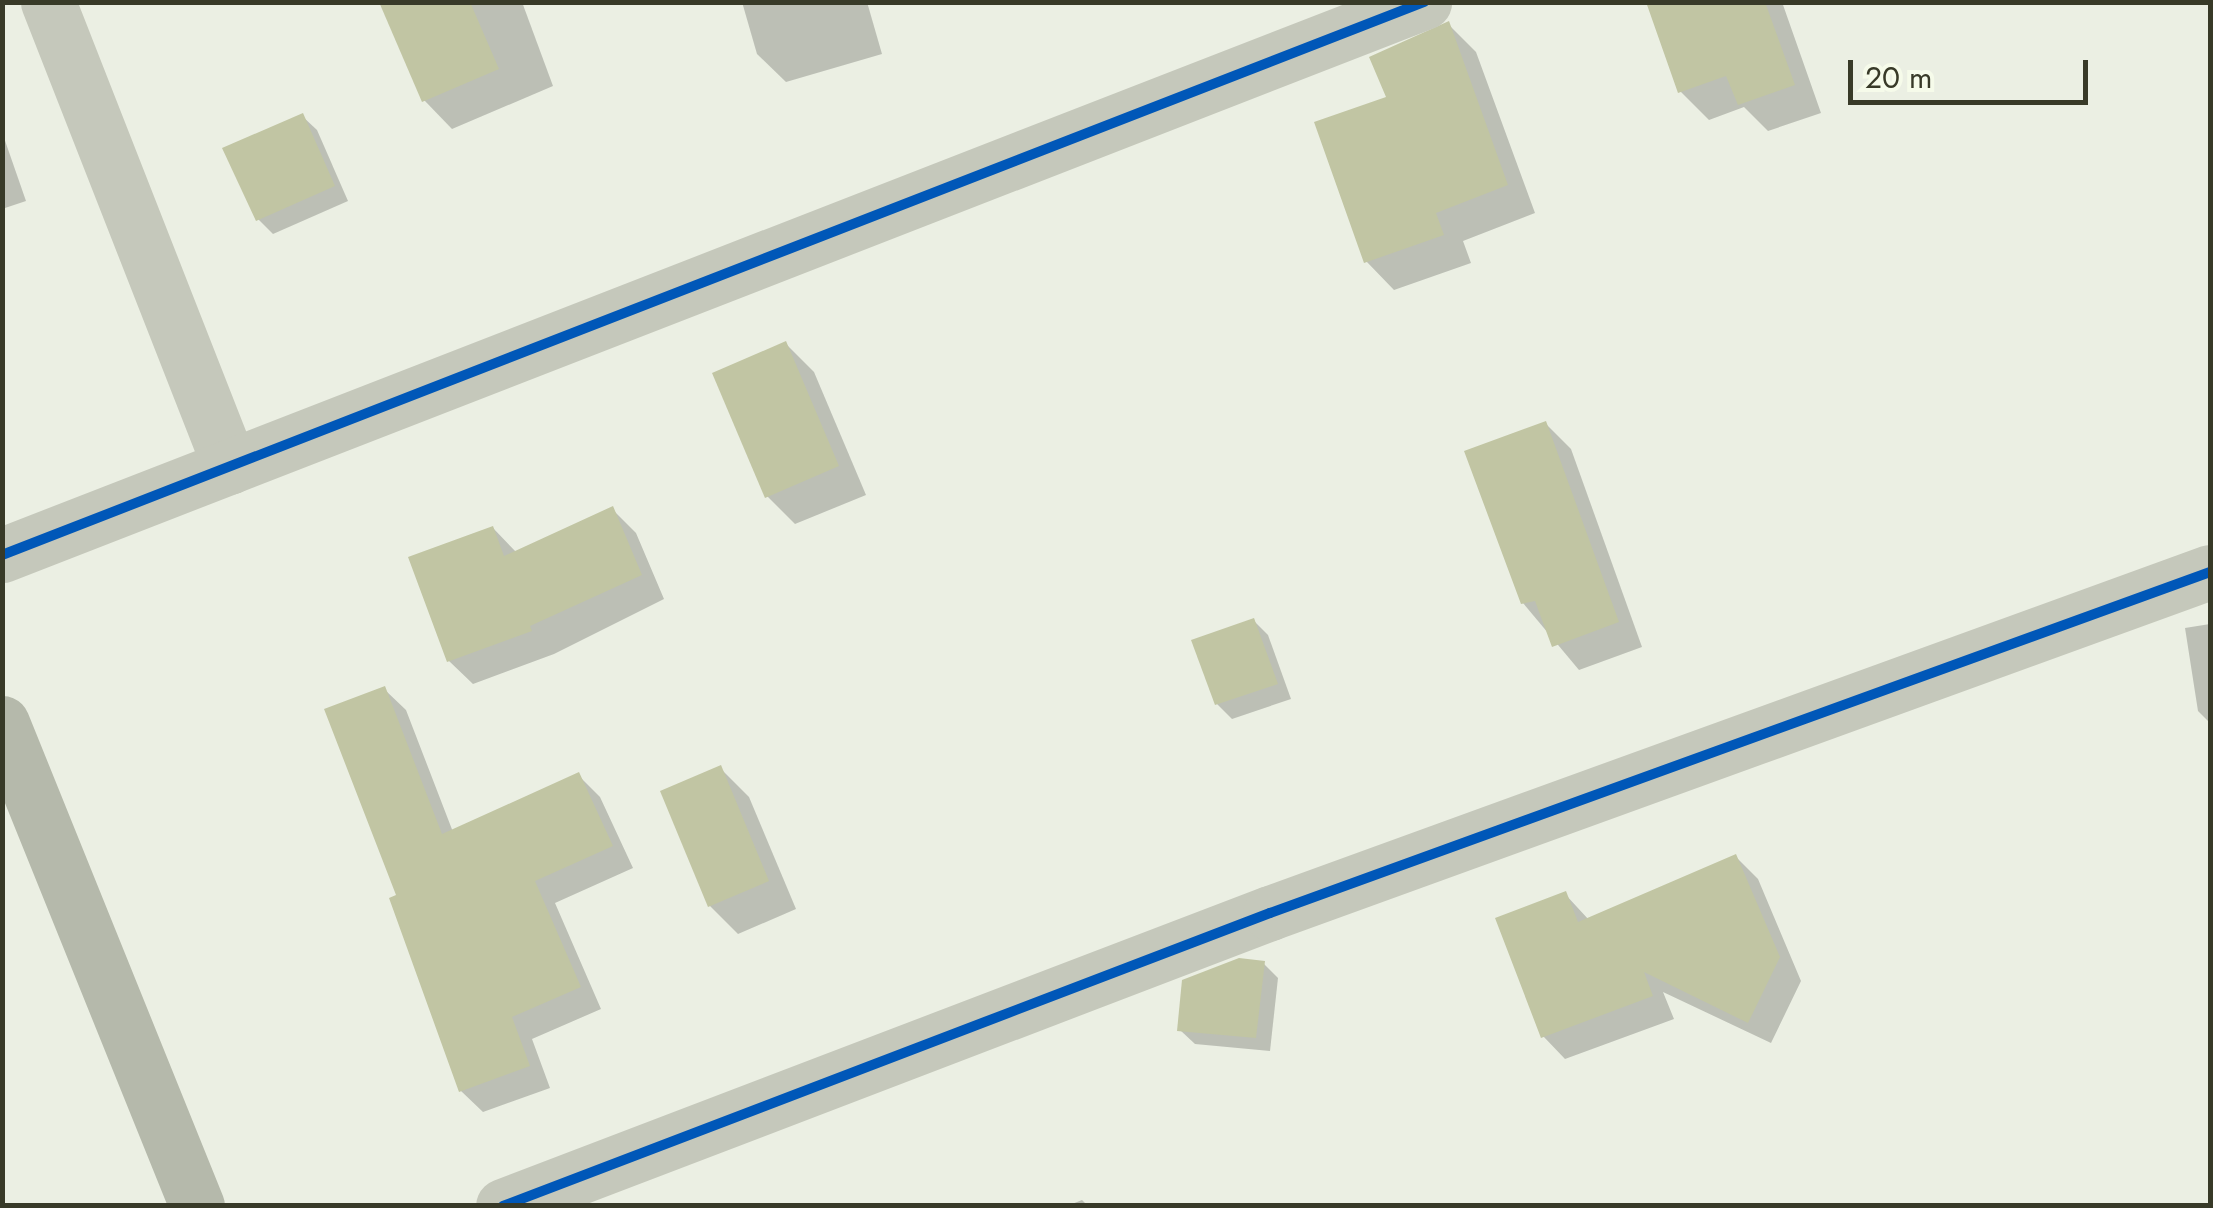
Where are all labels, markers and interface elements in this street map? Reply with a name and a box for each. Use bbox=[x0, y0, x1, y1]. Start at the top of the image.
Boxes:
scale bar bbox=[1853, 40, 2093, 102]
text: 20 m bbox=[1865, 56, 1932, 99]

